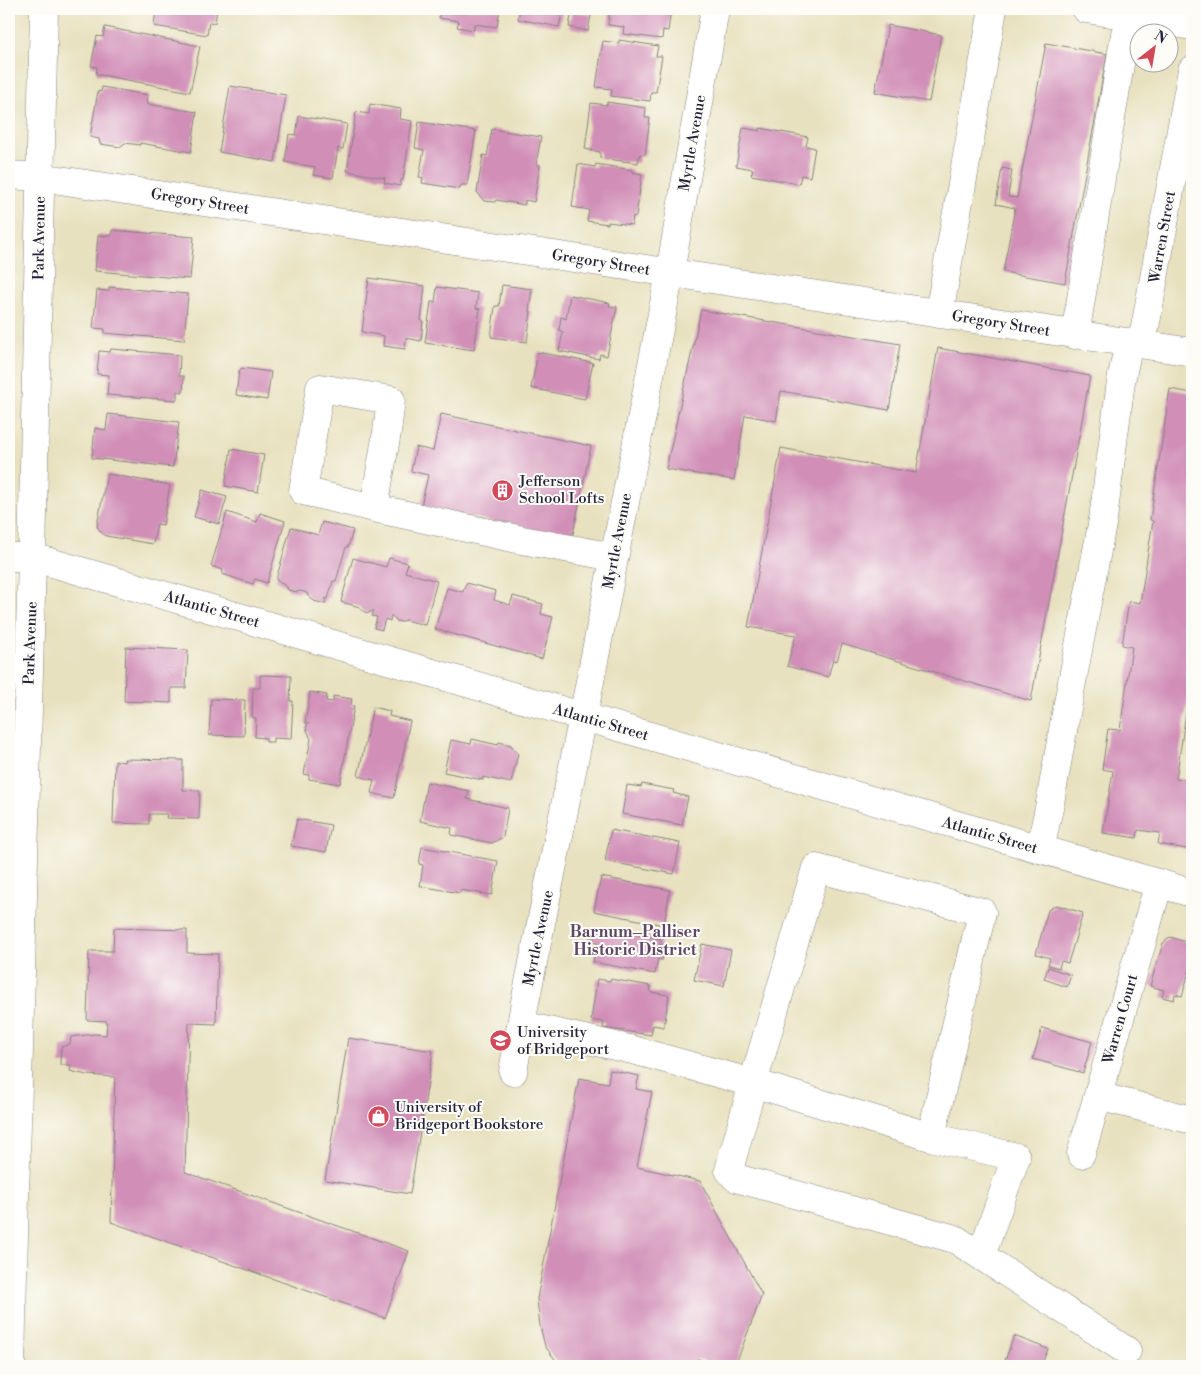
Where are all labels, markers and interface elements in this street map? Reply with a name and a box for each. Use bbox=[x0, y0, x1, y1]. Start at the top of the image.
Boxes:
north arrow bbox=[1128, 22, 1178, 72]
text: N bbox=[1151, 27, 1170, 48]
street label: Myrtle Avenue bbox=[675, 93, 710, 193]
street label: Gregory Street bbox=[149, 184, 251, 219]
street label: Warren Street bbox=[1145, 189, 1180, 286]
street label: Park Avenue bbox=[29, 196, 50, 280]
street label: Gregory Street bbox=[550, 245, 652, 280]
street label: Gregory Street bbox=[950, 306, 1052, 341]
place label: Jefferson School Lofts bbox=[518, 472, 604, 508]
building icon: Jefferson School Lofts bbox=[491, 478, 515, 502]
street label: Myrtle Avenue bbox=[599, 491, 636, 591]
street label: Atlantic Street bbox=[161, 587, 262, 632]
street label: Park Avenue bbox=[20, 601, 41, 685]
street label: Atlantic Street bbox=[550, 700, 651, 745]
street label: Atlantic Street bbox=[939, 813, 1040, 858]
street label: Myrtle Avenue bbox=[519, 888, 558, 988]
district label: Barnum–Palliser Historic District bbox=[570, 922, 700, 960]
street label: Warren Court bbox=[1098, 971, 1143, 1067]
place label: University of Bridgeport bbox=[517, 1023, 610, 1059]
school or university icon: University of Bridgeport bbox=[489, 1029, 513, 1053]
place label: University of Bridgeport Bookstore bbox=[394, 1098, 543, 1134]
shop icon: University of Bridgeport Bookstore bbox=[367, 1104, 391, 1128]

